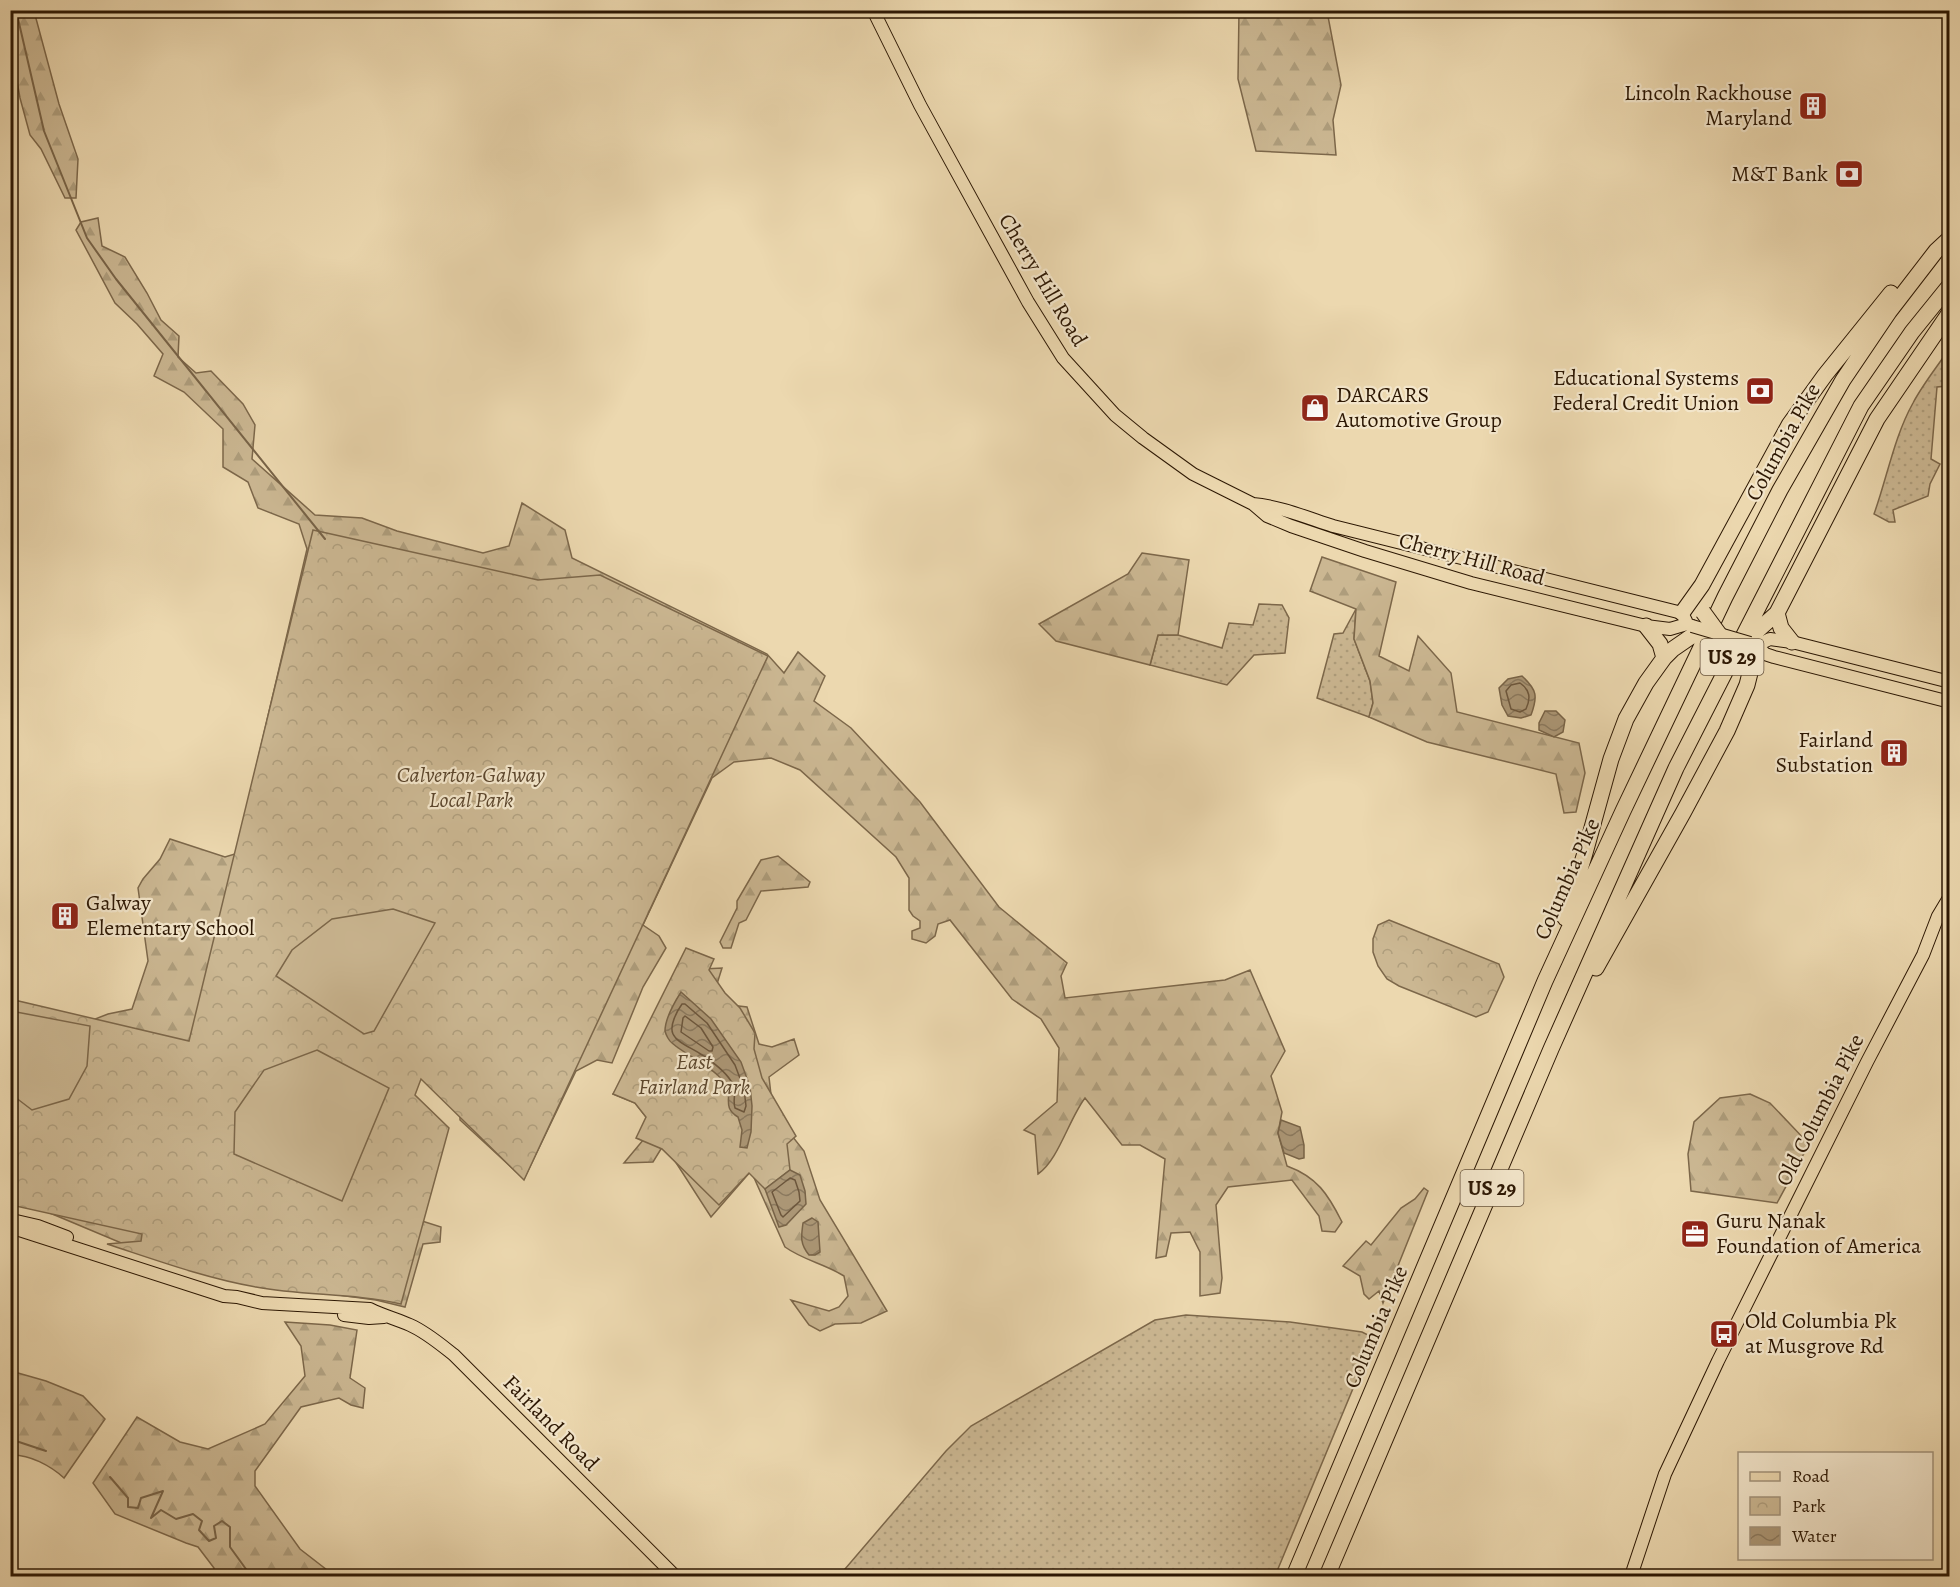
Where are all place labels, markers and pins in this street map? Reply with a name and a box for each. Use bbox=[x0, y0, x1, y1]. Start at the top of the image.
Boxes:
place label: Lincoln Rackhouse Maryland bbox=[1624, 78, 1792, 133]
building icon: Lincoln Rackhouse Maryland bbox=[1797, 90, 1829, 122]
bank icon: M&T Bank bbox=[1833, 158, 1865, 190]
place label: M&T Bank bbox=[1731, 159, 1828, 189]
place label: Educational Systems Federal Credit Union bbox=[1552, 363, 1739, 418]
bank icon: Educational Systems Federal Credit Union bbox=[1744, 375, 1776, 407]
place label: DARCARS Automotive Group bbox=[1335, 380, 1502, 435]
shop icon: DARCARS Automotive Group bbox=[1299, 392, 1331, 424]
place label: Fairland Substation bbox=[1775, 725, 1873, 780]
building icon: Fairland Substation bbox=[1878, 737, 1910, 769]
place label: Galway Elementary School bbox=[86, 888, 254, 943]
building icon: Galway Elementary School bbox=[49, 900, 81, 932]
place label: Guru Nanak Foundation of America bbox=[1716, 1206, 1922, 1261]
office icon: Guru Nanak Foundation of America bbox=[1679, 1218, 1711, 1250]
place label: Old Columbia Pk at Musgrove Rd bbox=[1745, 1306, 1897, 1361]
bus stop icon: Old Columbia Pk at Musgrove Rd bbox=[1708, 1318, 1740, 1350]

